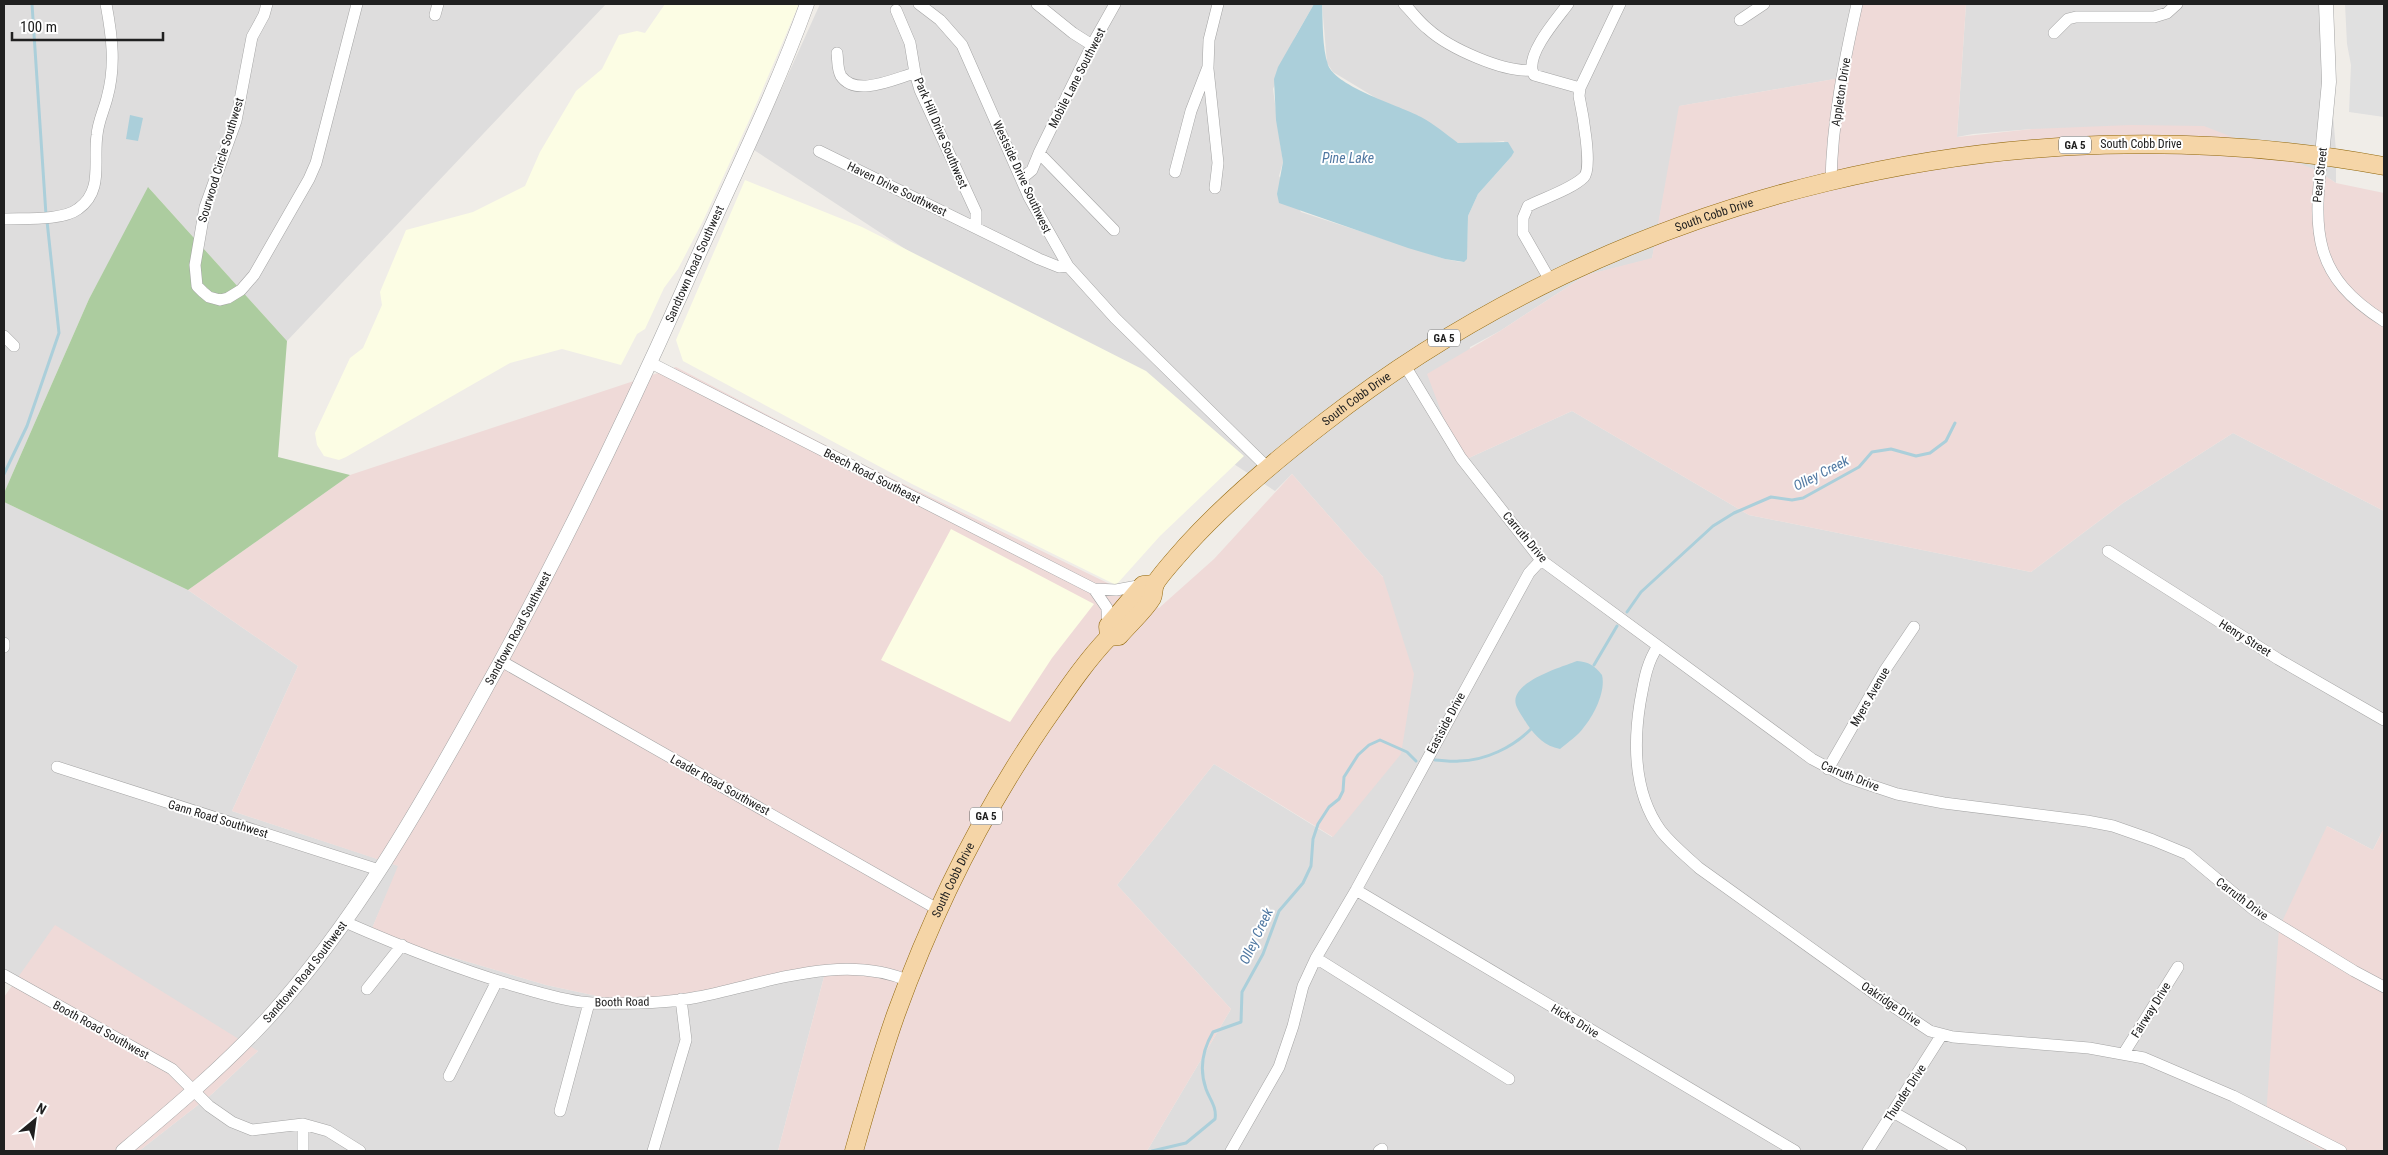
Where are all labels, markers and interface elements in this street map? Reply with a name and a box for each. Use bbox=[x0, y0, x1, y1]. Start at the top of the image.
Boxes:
scale bar bbox=[12, 10, 164, 42]
text: 100 m bbox=[20, 18, 57, 36]
street label: Mobile Lane Southwest bbox=[1046, 25, 1108, 130]
street label: Appleton Drive bbox=[1829, 56, 1853, 127]
street label: Park Hill Drive Southwest bbox=[911, 75, 971, 191]
street label: Sourwood Circle Southwest bbox=[195, 95, 247, 224]
street label: Westside Drive Southwest bbox=[990, 118, 1054, 236]
road number: GA 5 bbox=[2059, 136, 2091, 154]
street label: South Cobb Drive bbox=[2100, 137, 2182, 151]
street label: Pearl Street bbox=[2310, 146, 2330, 203]
water label: Pine Lake bbox=[1322, 150, 1374, 166]
street label: Haven Drive Southwest bbox=[845, 159, 949, 219]
street label: South Cobb Drive bbox=[1673, 195, 1755, 234]
street label: Sandtown Road Southwest bbox=[662, 203, 727, 325]
road number: GA 5 bbox=[1428, 329, 1460, 346]
street label: South Cobb Drive bbox=[1319, 369, 1394, 429]
street label: Beech Road Southeast bbox=[821, 446, 923, 507]
water label: Olley Creek bbox=[1791, 452, 1852, 494]
street label: Carruth Drive bbox=[1500, 509, 1550, 565]
street label: Sandtown Road Southwest bbox=[482, 569, 554, 687]
street label: Henry Street bbox=[2216, 617, 2274, 660]
street label: Myers Avenue bbox=[1847, 665, 1893, 729]
street label: Eastside Drive bbox=[1424, 690, 1468, 756]
street label: Leader Road Southwest bbox=[668, 752, 773, 818]
street label: Carruth Drive bbox=[1819, 758, 1882, 794]
street label: Gann Road Southwest bbox=[166, 797, 270, 841]
road number: GA 5 bbox=[970, 808, 1002, 824]
street label: South Cobb Drive bbox=[929, 840, 978, 920]
street label: Carruth Drive bbox=[2213, 875, 2271, 923]
water label: Olley Creek bbox=[1236, 905, 1276, 967]
street label: Sandtown Road Southwest bbox=[260, 918, 350, 1026]
street label: Oakridge Drive bbox=[1858, 979, 1924, 1029]
street label: Fairway Drive bbox=[2128, 979, 2174, 1040]
street label: Booth Road bbox=[594, 995, 650, 1009]
street label: Booth Road Southwest bbox=[51, 998, 152, 1062]
street label: Hicks Drive bbox=[1549, 1001, 1602, 1041]
street label: Thunder Drive bbox=[1881, 1061, 1929, 1124]
north arrow bbox=[10, 1095, 60, 1145]
text: N bbox=[34, 1100, 49, 1118]

